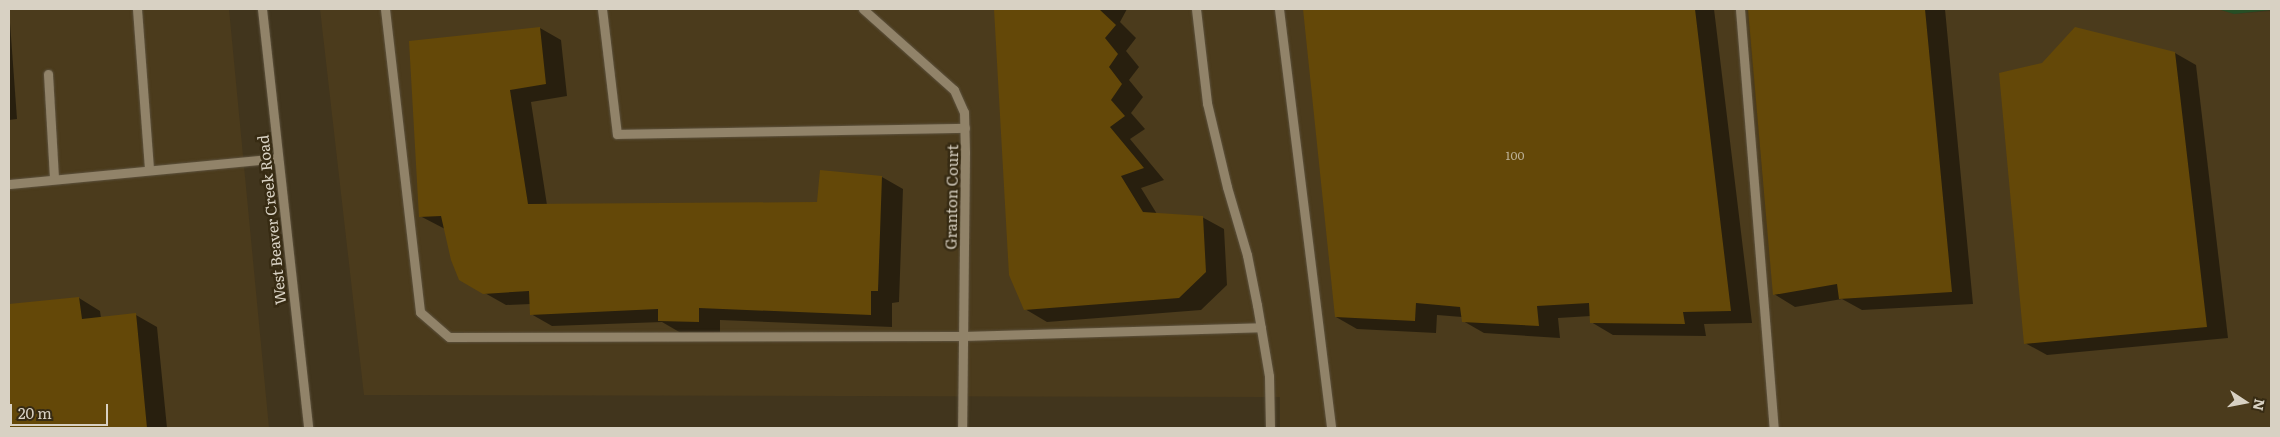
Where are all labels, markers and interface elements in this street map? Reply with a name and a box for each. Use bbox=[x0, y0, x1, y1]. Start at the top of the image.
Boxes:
street label: West Beaver Creek Road bbox=[253, 134, 289, 306]
street label: Granton Court bbox=[941, 144, 961, 250]
house number: 100 bbox=[1506, 149, 1524, 163]
north arrow bbox=[2220, 377, 2270, 427]
scale bar bbox=[12, 394, 110, 426]
text: N bbox=[2249, 397, 2271, 413]
text: 20 m bbox=[18, 401, 52, 424]

